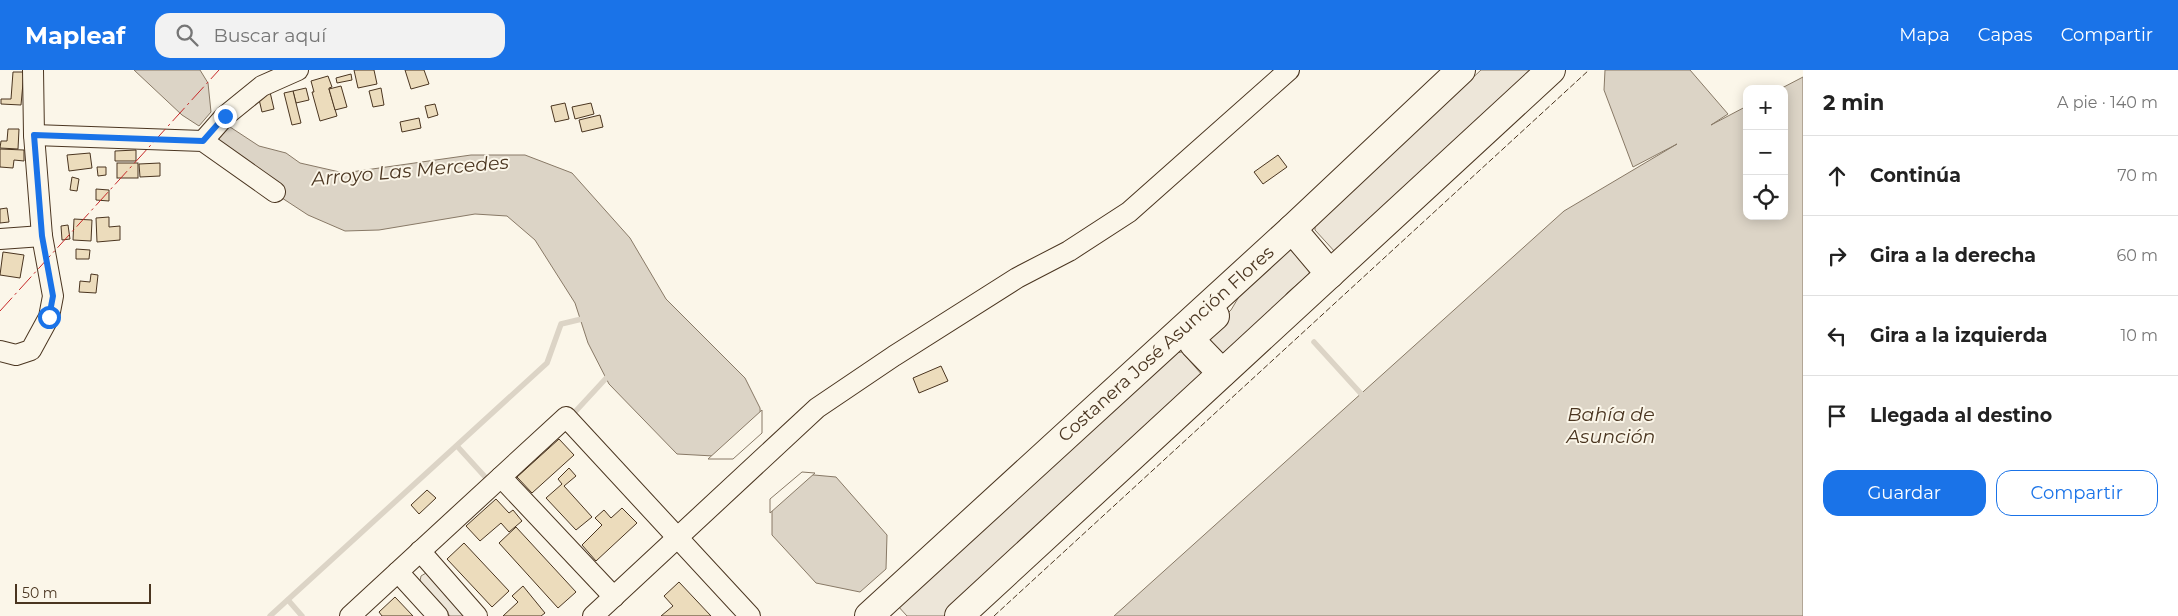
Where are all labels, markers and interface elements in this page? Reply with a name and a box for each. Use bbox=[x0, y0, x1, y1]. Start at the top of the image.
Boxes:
search box bbox=[155, 13, 505, 58]
text: Mapleaf bbox=[25, 21, 125, 50]
icon: search bbox=[173, 21, 201, 49]
text: Buscar aquí bbox=[213, 24, 326, 47]
text: Mapa bbox=[1899, 24, 1950, 46]
text: Capas bbox=[1978, 24, 2033, 46]
text: Compartir bbox=[2061, 24, 2153, 46]
map controls bbox=[1743, 85, 1788, 220]
button: + bbox=[1743, 85, 1788, 130]
text: 2 min bbox=[1823, 90, 1884, 115]
text: A pie · 140 m bbox=[2057, 93, 2158, 112]
route end bbox=[214, 105, 237, 128]
button: − bbox=[1743, 130, 1788, 175]
water label: Arroyo Las Mercedes bbox=[310, 150, 510, 191]
icon: ahead bbox=[1823, 162, 1851, 190]
text: Continúa bbox=[1870, 164, 1961, 187]
text: 70 m bbox=[2117, 166, 2158, 185]
button: locate bbox=[1743, 175, 1788, 220]
street label: Costanera José Asunción Flores bbox=[1054, 241, 1279, 447]
icon: right bbox=[1823, 242, 1851, 270]
text: Gira a la derecha bbox=[1870, 244, 2036, 267]
text: 60 m bbox=[2116, 246, 2158, 265]
route start bbox=[38, 306, 61, 329]
icon: left bbox=[1823, 322, 1851, 350]
text: Gira a la izquierda bbox=[1870, 324, 2048, 347]
text: 10 m bbox=[2120, 326, 2158, 345]
icon: arrive bbox=[1823, 402, 1851, 430]
water label: Bahía de Asunción bbox=[1566, 403, 1655, 448]
text: Llegada al destino bbox=[1870, 404, 2052, 427]
button: Guardar bbox=[1823, 470, 1986, 516]
button: Compartir bbox=[1996, 470, 2158, 516]
scale bar bbox=[15, 581, 151, 604]
text: 50 m bbox=[22, 584, 58, 602]

